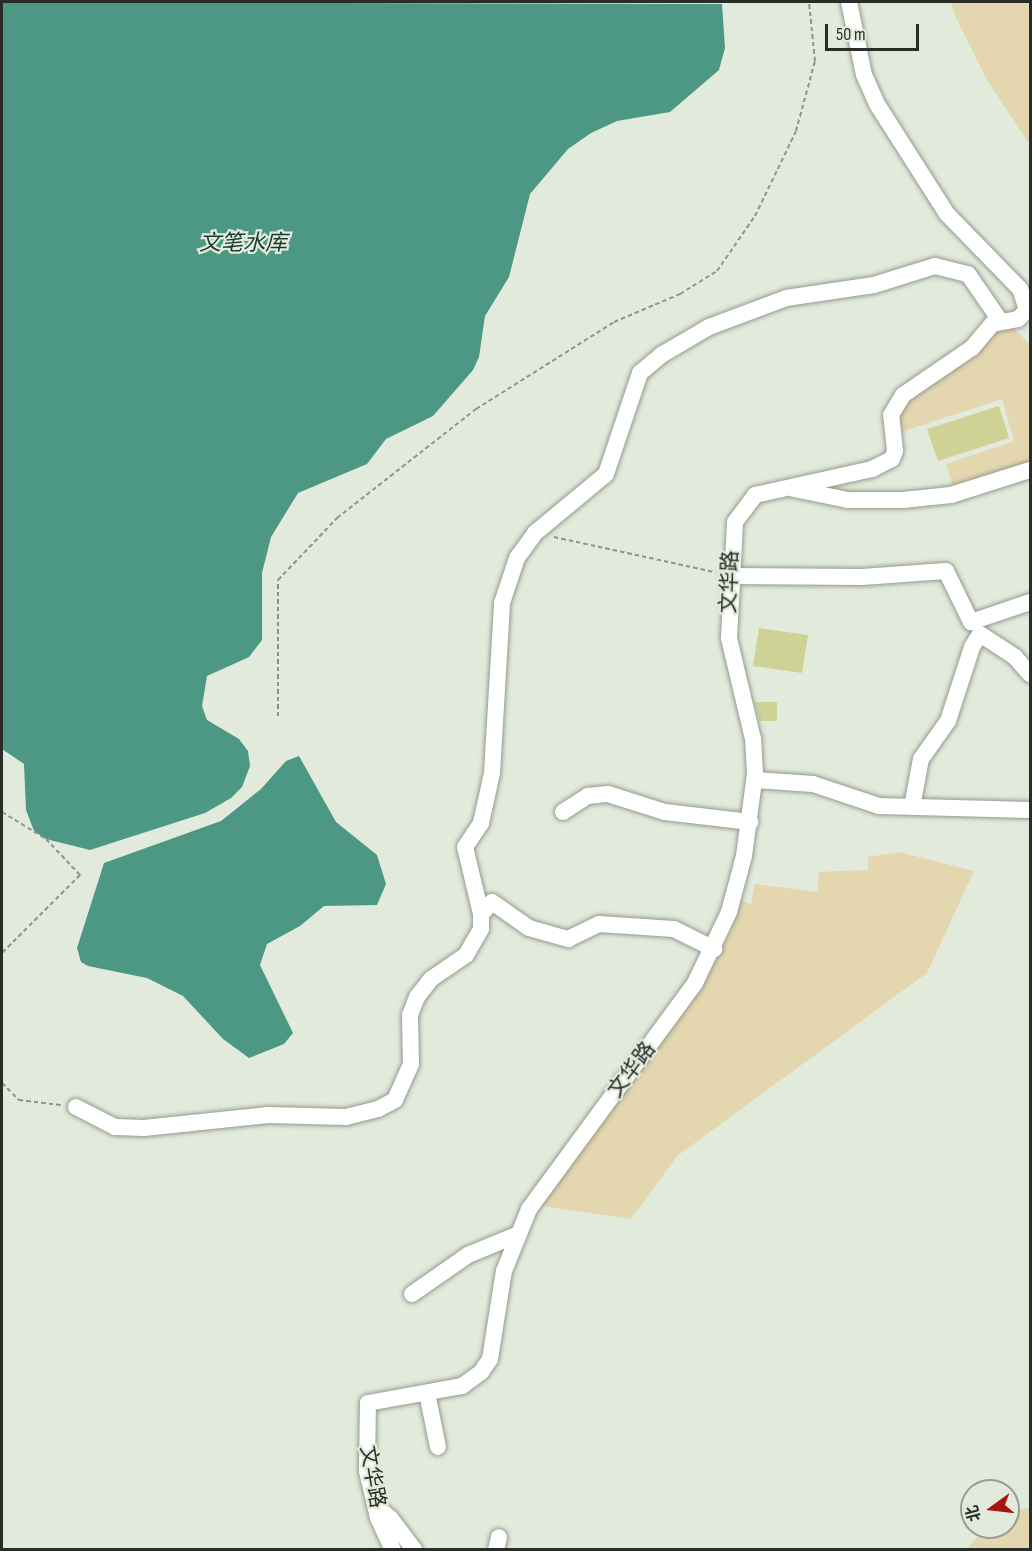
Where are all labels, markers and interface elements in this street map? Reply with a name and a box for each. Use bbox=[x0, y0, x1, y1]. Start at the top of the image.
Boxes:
scale bar bbox=[828, 12, 922, 50]
text: 50 m bbox=[836, 24, 866, 45]
water label: 文笔水库 bbox=[199, 231, 287, 257]
street label: 文华路 bbox=[716, 550, 744, 614]
street label: 文华路 bbox=[603, 1037, 661, 1103]
street label: 文华路 bbox=[354, 1444, 390, 1510]
north arrow bbox=[960, 1479, 1020, 1539]
text: 北 bbox=[963, 1503, 985, 1523]

